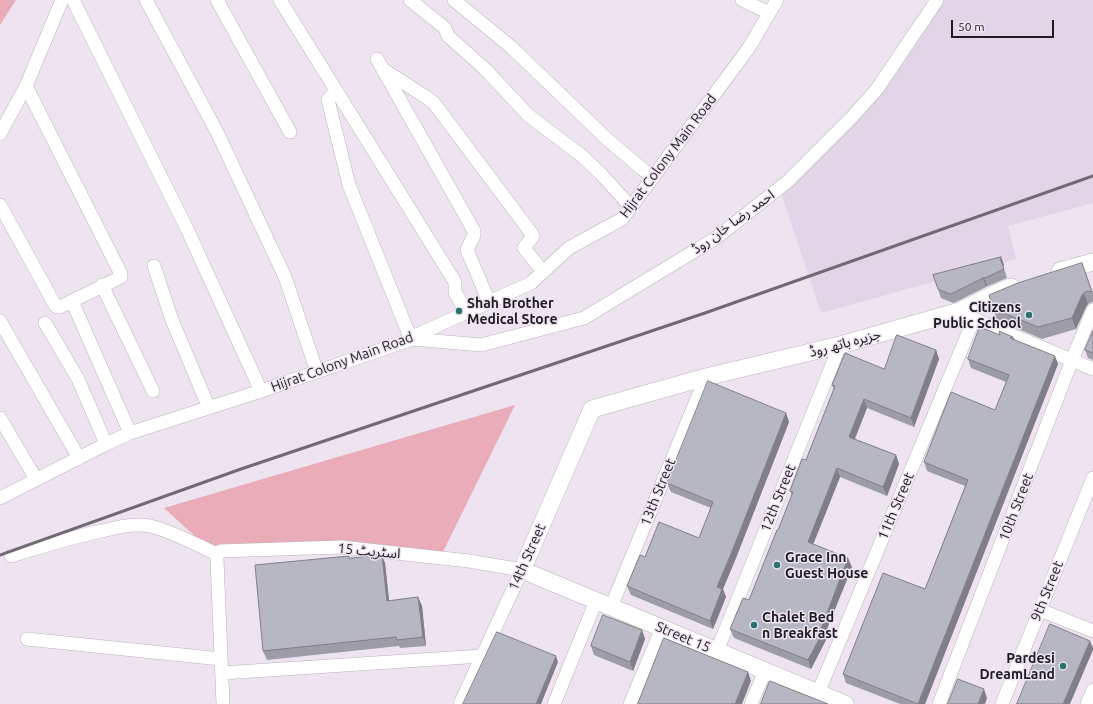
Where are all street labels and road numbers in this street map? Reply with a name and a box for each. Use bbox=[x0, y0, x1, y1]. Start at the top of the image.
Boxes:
street label: Hijrat Colony Main Road bbox=[616, 91, 720, 221]
street label: احمد رضا خان روڈ bbox=[688, 186, 778, 258]
street label: جزیرہ باتھ روڈ bbox=[807, 325, 883, 361]
street label: Hijrat Colony Main Road bbox=[268, 328, 416, 396]
street label: 13th Street bbox=[637, 456, 679, 528]
street label: 12th Street bbox=[757, 462, 799, 534]
street label: 11th Street bbox=[874, 470, 918, 542]
street label: 10th Street bbox=[995, 471, 1037, 543]
street label: 14th Street bbox=[505, 521, 549, 593]
street label: اسٹریٹ 15 bbox=[337, 540, 401, 562]
street label: 9th Street bbox=[1027, 558, 1067, 624]
street label: Street 15 bbox=[653, 618, 713, 656]

